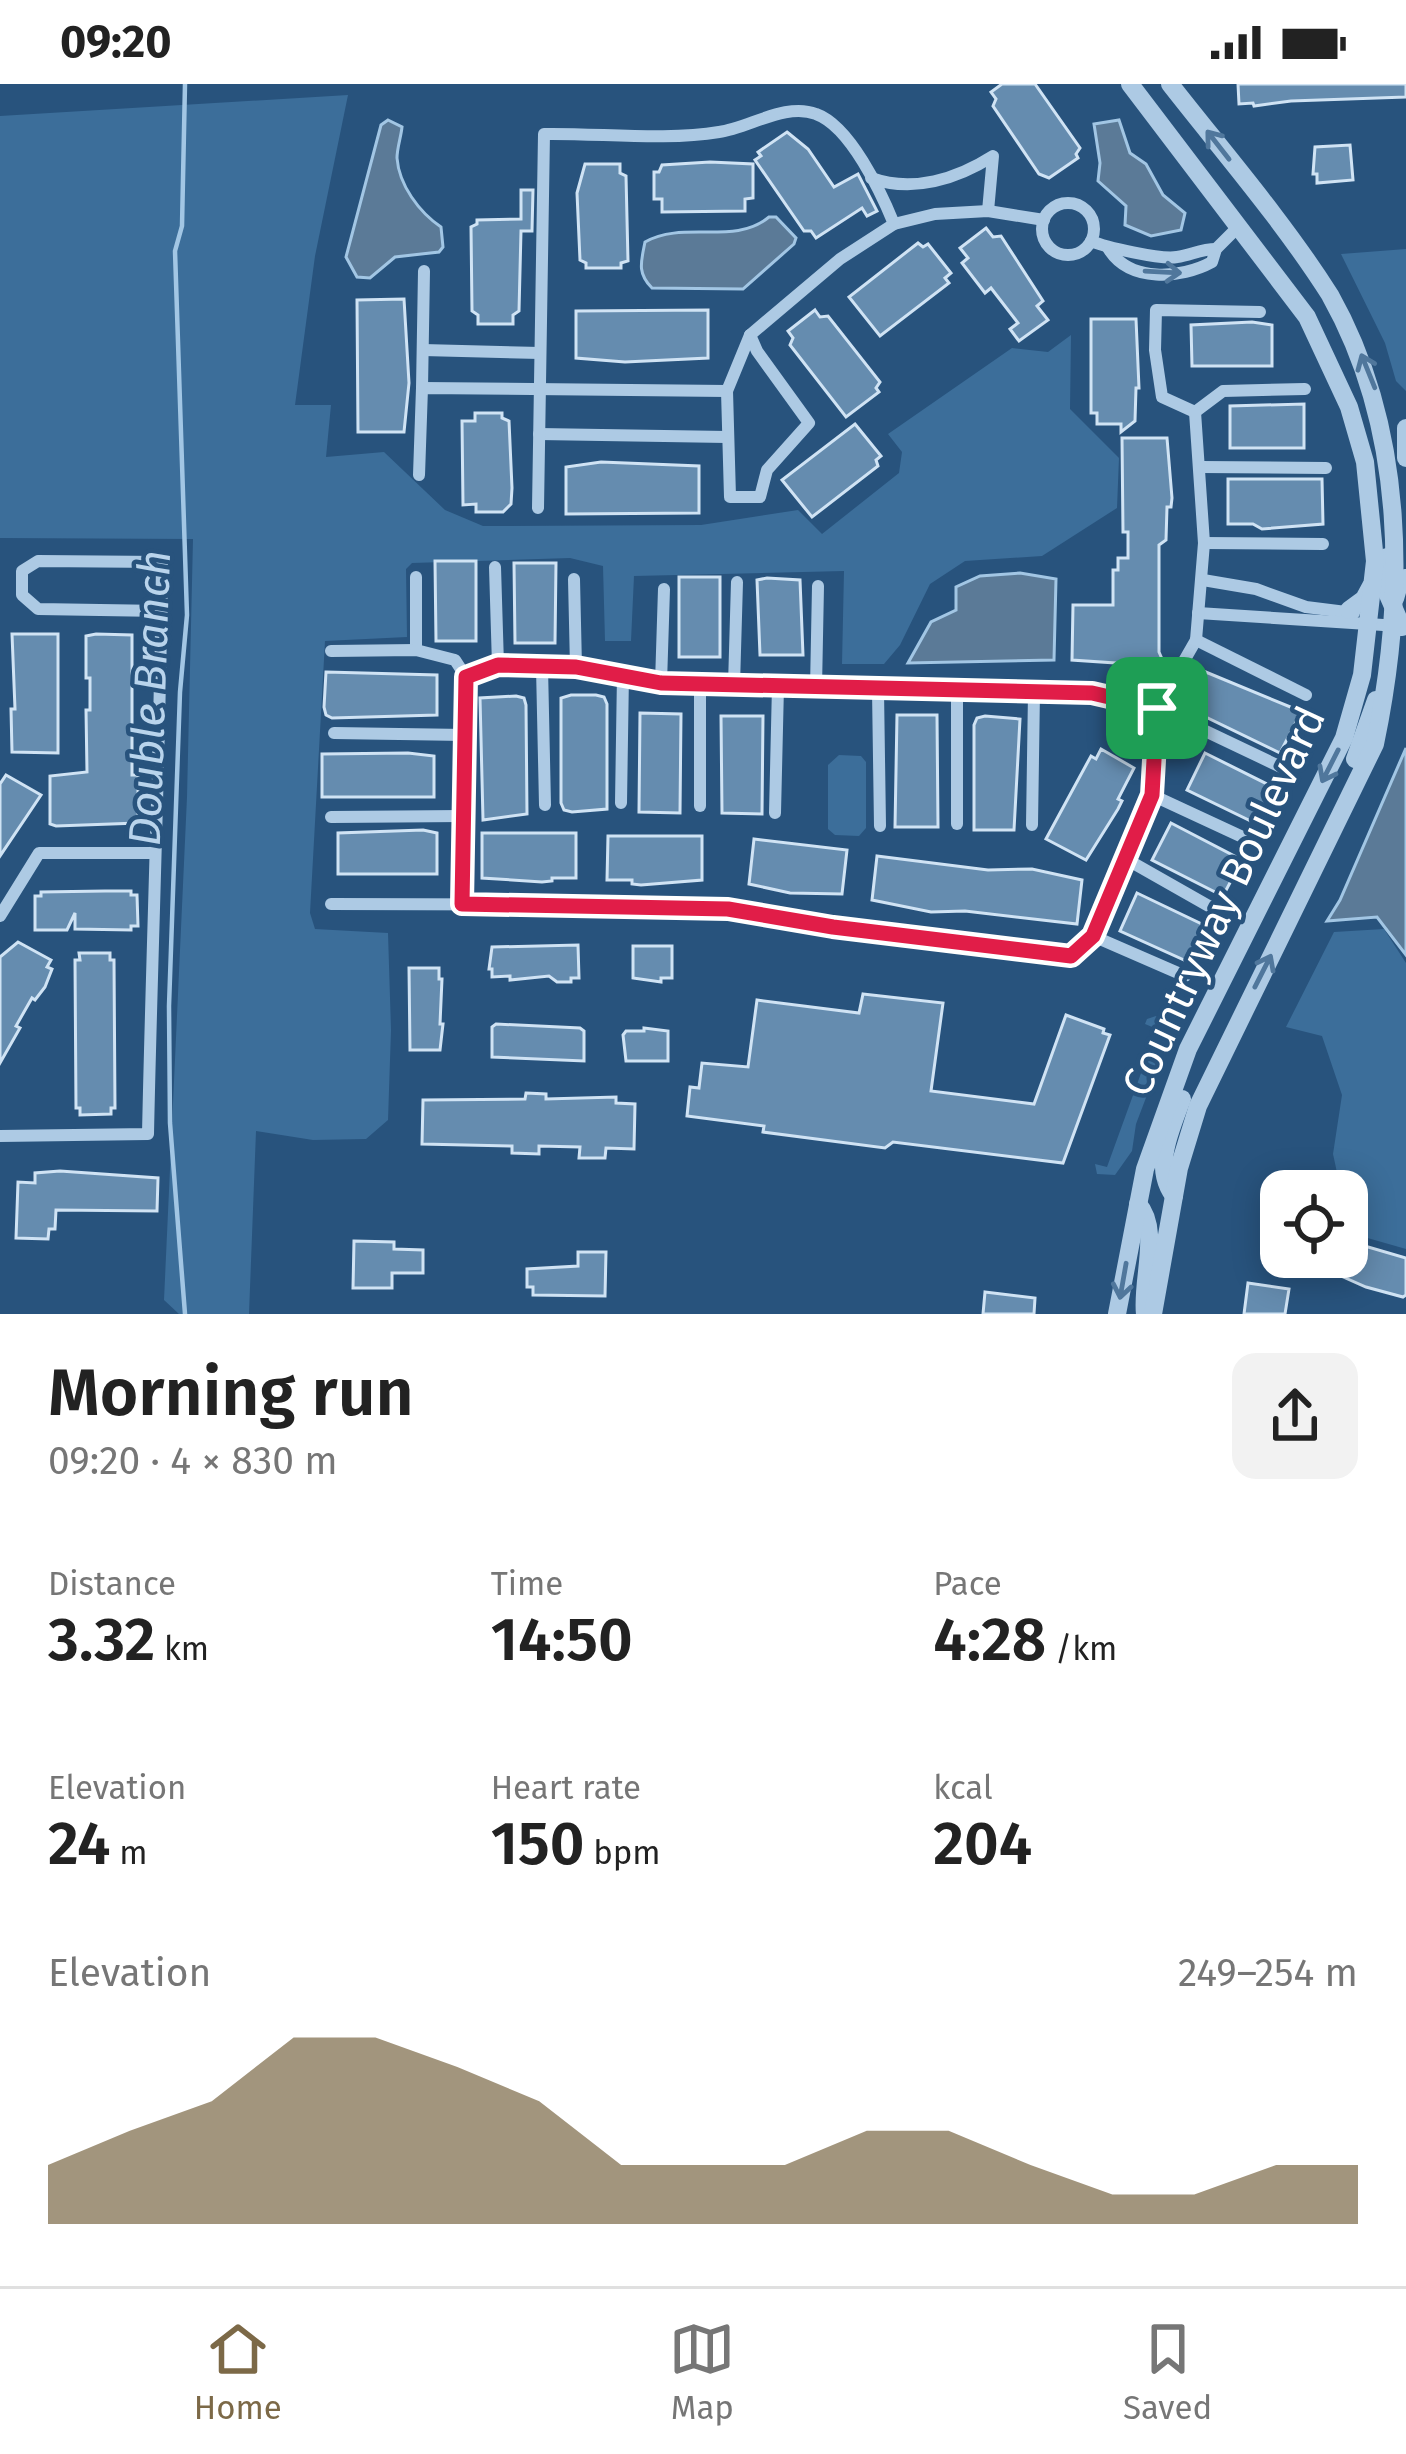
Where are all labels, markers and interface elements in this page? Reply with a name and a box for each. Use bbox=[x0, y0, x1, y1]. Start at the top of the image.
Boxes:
text: 09:20 bbox=[60, 15, 171, 69]
one-way arrow bbox=[1205, 129, 1231, 161]
one-way arrow bbox=[1143, 261, 1182, 284]
one-way arrow bbox=[1356, 353, 1377, 390]
water label: Double Branch bbox=[118, 549, 182, 847]
pin bbox=[1106, 657, 1208, 759]
icon: arrive bbox=[1124, 675, 1190, 741]
street label: Countryway Boulevard bbox=[1112, 699, 1336, 1104]
one-way arrow bbox=[1318, 748, 1341, 783]
one-way arrow bbox=[1252, 954, 1275, 989]
map controls bbox=[1260, 1170, 1368, 1278]
button: locate bbox=[1260, 1170, 1368, 1278]
one-way arrow bbox=[1110, 1260, 1133, 1299]
text: Morning run bbox=[48, 1353, 414, 1432]
button: share bbox=[1232, 1353, 1358, 1479]
text: 09:20 · 4 × 830 m bbox=[48, 1438, 338, 1484]
text: Distance bbox=[48, 1564, 176, 1604]
text: Time bbox=[491, 1564, 563, 1604]
text: Pace bbox=[933, 1564, 1002, 1604]
text: 3.32 bbox=[48, 1604, 155, 1676]
text: 14:50 bbox=[491, 1604, 633, 1676]
text: 4:28 bbox=[933, 1604, 1046, 1676]
text: km bbox=[155, 1629, 209, 1669]
text: /km bbox=[1046, 1629, 1117, 1669]
text: Elevation bbox=[48, 1768, 186, 1808]
text: Heart rate bbox=[491, 1768, 641, 1808]
text: kcal bbox=[933, 1768, 993, 1808]
text: 24 bbox=[48, 1808, 110, 1880]
text: 150 bbox=[491, 1808, 584, 1880]
text: 204 bbox=[933, 1808, 1032, 1880]
text: m bbox=[110, 1833, 148, 1873]
text: bpm bbox=[584, 1833, 661, 1873]
text: Elevation bbox=[48, 1950, 211, 1996]
text: 249–254 m bbox=[1178, 1950, 1358, 1996]
tab: Home bbox=[194, 2316, 282, 2428]
tab: Map bbox=[669, 2316, 735, 2428]
tab: Saved bbox=[1123, 2316, 1212, 2428]

